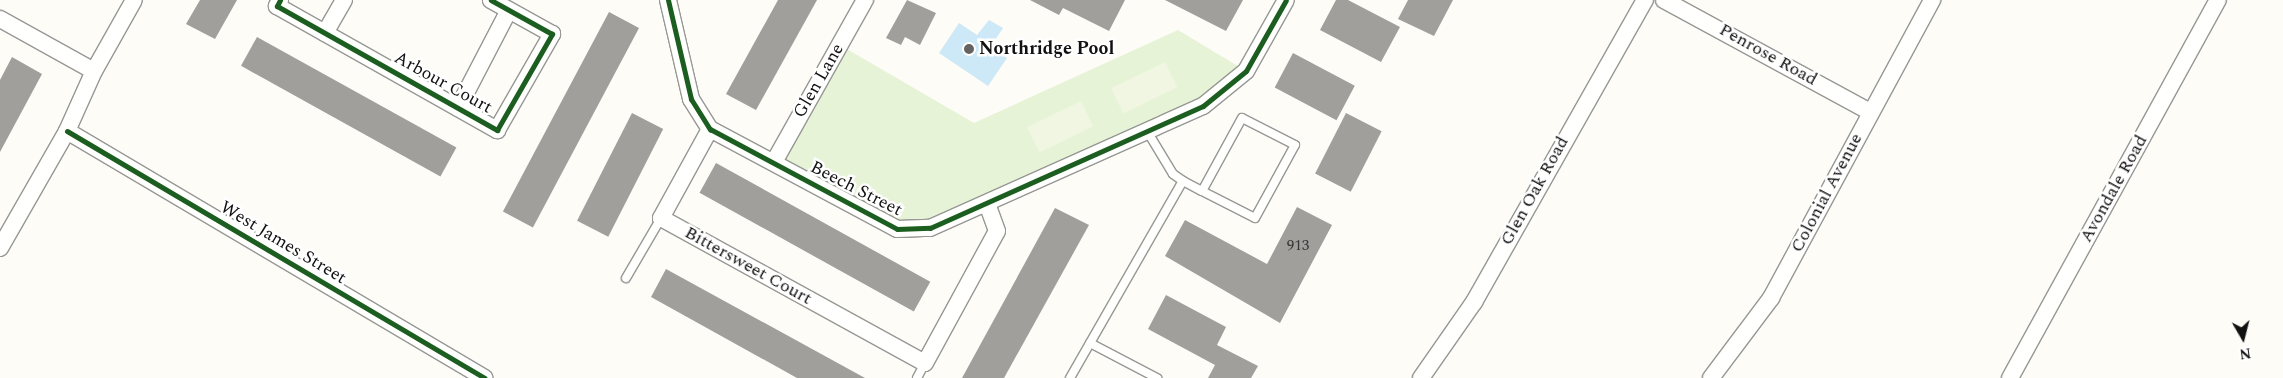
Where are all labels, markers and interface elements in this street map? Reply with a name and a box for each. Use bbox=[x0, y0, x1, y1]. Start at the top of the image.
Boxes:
street label: Penrose Road bbox=[1715, 19, 1821, 91]
place label: Northridge Pool bbox=[979, 38, 1114, 60]
street label: Glen Lane bbox=[789, 40, 849, 122]
marker: Northridge Pool bbox=[963, 43, 975, 55]
street label: Arbour Court bbox=[390, 47, 496, 119]
street label: Colonial Avenue bbox=[1787, 130, 1867, 256]
street label: Avondale Road bbox=[2076, 132, 2152, 246]
street label: Glen Oak Road bbox=[1496, 133, 1574, 249]
street label: Beech Street bbox=[806, 157, 906, 221]
street label: West James Street bbox=[216, 197, 350, 289]
street label: Bittersweet Court bbox=[681, 222, 815, 310]
house number: 913 bbox=[1287, 237, 1309, 255]
north arrow bbox=[2218, 313, 2268, 363]
text: N bbox=[2238, 342, 2252, 365]

